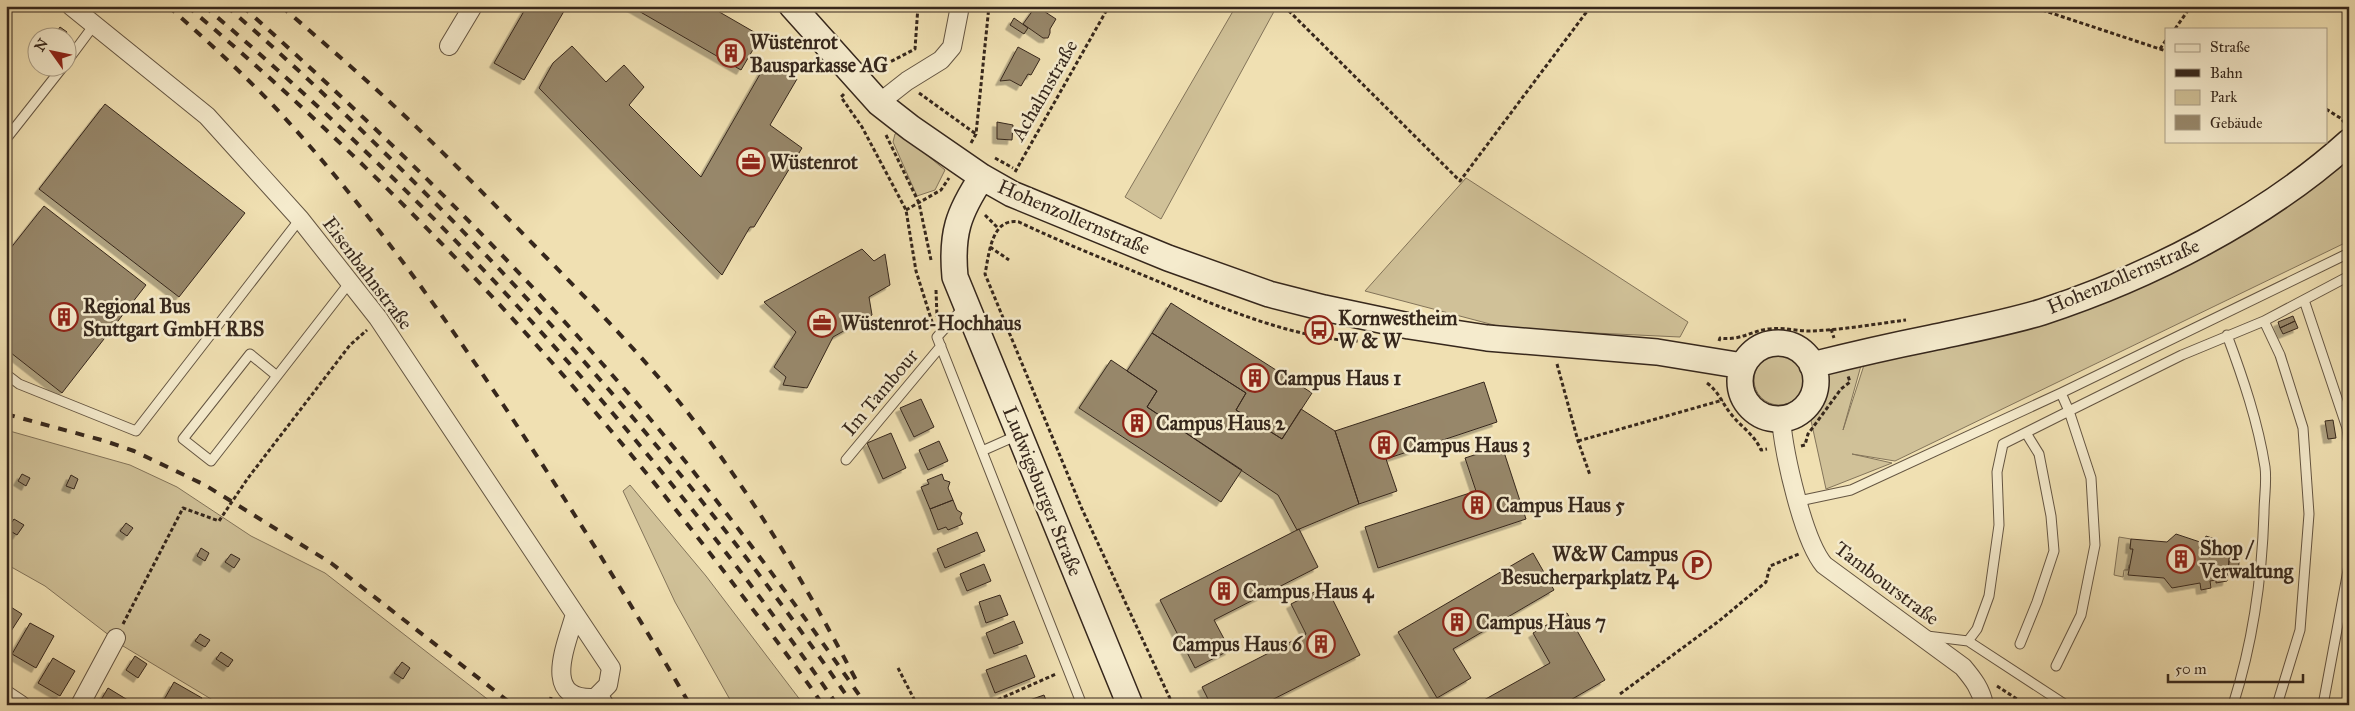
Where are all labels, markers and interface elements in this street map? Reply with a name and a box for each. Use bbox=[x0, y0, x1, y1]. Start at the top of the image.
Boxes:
north arrow bbox=[28, 28, 78, 78]
legend bbox=[2165, 28, 2328, 142]
place label: Wüstenrot Bausparkasse AG bbox=[750, 30, 888, 78]
text: N bbox=[31, 35, 52, 55]
street label: Achalmstraße bbox=[1005, 35, 1083, 146]
building icon: Wüstenrot Bausparkasse AG bbox=[716, 38, 746, 68]
text: Straße bbox=[2210, 38, 2250, 56]
text: Bahn bbox=[2210, 64, 2243, 82]
text: Park bbox=[2210, 88, 2237, 106]
text: Gebäude bbox=[2210, 114, 2263, 132]
office icon: Wüstenrot bbox=[736, 147, 766, 177]
place label: Wüstenrot bbox=[770, 150, 859, 174]
street label: Hohenzollernstraße bbox=[994, 174, 1154, 260]
street label: Eisenbahnstraße bbox=[318, 212, 418, 334]
street label: Hohenzollernstraße bbox=[2043, 233, 2203, 319]
place label: Regional Bus Stuttgart GmbH RBS bbox=[83, 294, 264, 342]
building icon: Regional Bus Stuttgart GmbH RBS bbox=[49, 302, 79, 332]
place label: Kornwestheim W & W bbox=[1338, 306, 1458, 353]
office icon: Wüstenrot-Hochhaus bbox=[807, 308, 837, 338]
place label: Wüstenrot-Hochhaus bbox=[841, 311, 1022, 335]
bus stop icon: Kornwestheim W & W bbox=[1304, 315, 1334, 345]
street label: Im Tambour bbox=[837, 344, 923, 440]
building icon: Campus Haus 1 bbox=[1240, 363, 1270, 393]
place label: Campus Haus 1 bbox=[1274, 366, 1401, 391]
street label: Ludwigsburger Straße bbox=[997, 403, 1088, 580]
building icon: Campus Haus 2 bbox=[1122, 408, 1152, 438]
place label: Campus Haus 2 bbox=[1156, 411, 1286, 436]
building icon: Campus Haus 3 bbox=[1369, 430, 1399, 460]
place label: Campus Haus 3 bbox=[1403, 433, 1530, 458]
building icon: Campus Haus 5 bbox=[1462, 490, 1492, 520]
place label: Campus Haus 5 bbox=[1496, 493, 1625, 518]
street label: Tambourstraße bbox=[1830, 536, 1944, 630]
place label: Shop / Verwaltung bbox=[2199, 536, 2294, 584]
place label: W&W Campus Besucherparkplatz P4 bbox=[1501, 542, 1679, 590]
building icon: Shop / Verwaltung bbox=[2166, 544, 2196, 574]
parking icon: W&W Campus Besucherparkplatz P4 bbox=[1682, 550, 1712, 580]
building icon: Campus Haus 4 bbox=[1209, 576, 1239, 606]
place label: Campus Haus 4 bbox=[1243, 579, 1374, 604]
building icon: Campus Haus 7 bbox=[1442, 607, 1472, 637]
place label: Campus Haus 7 bbox=[1476, 610, 1606, 635]
building icon: Campus Haus 6 bbox=[1306, 629, 1336, 659]
place label: Campus Haus 6 bbox=[1173, 632, 1304, 657]
scale bar bbox=[2168, 651, 2302, 683]
text: 50 m bbox=[2175, 660, 2207, 678]

